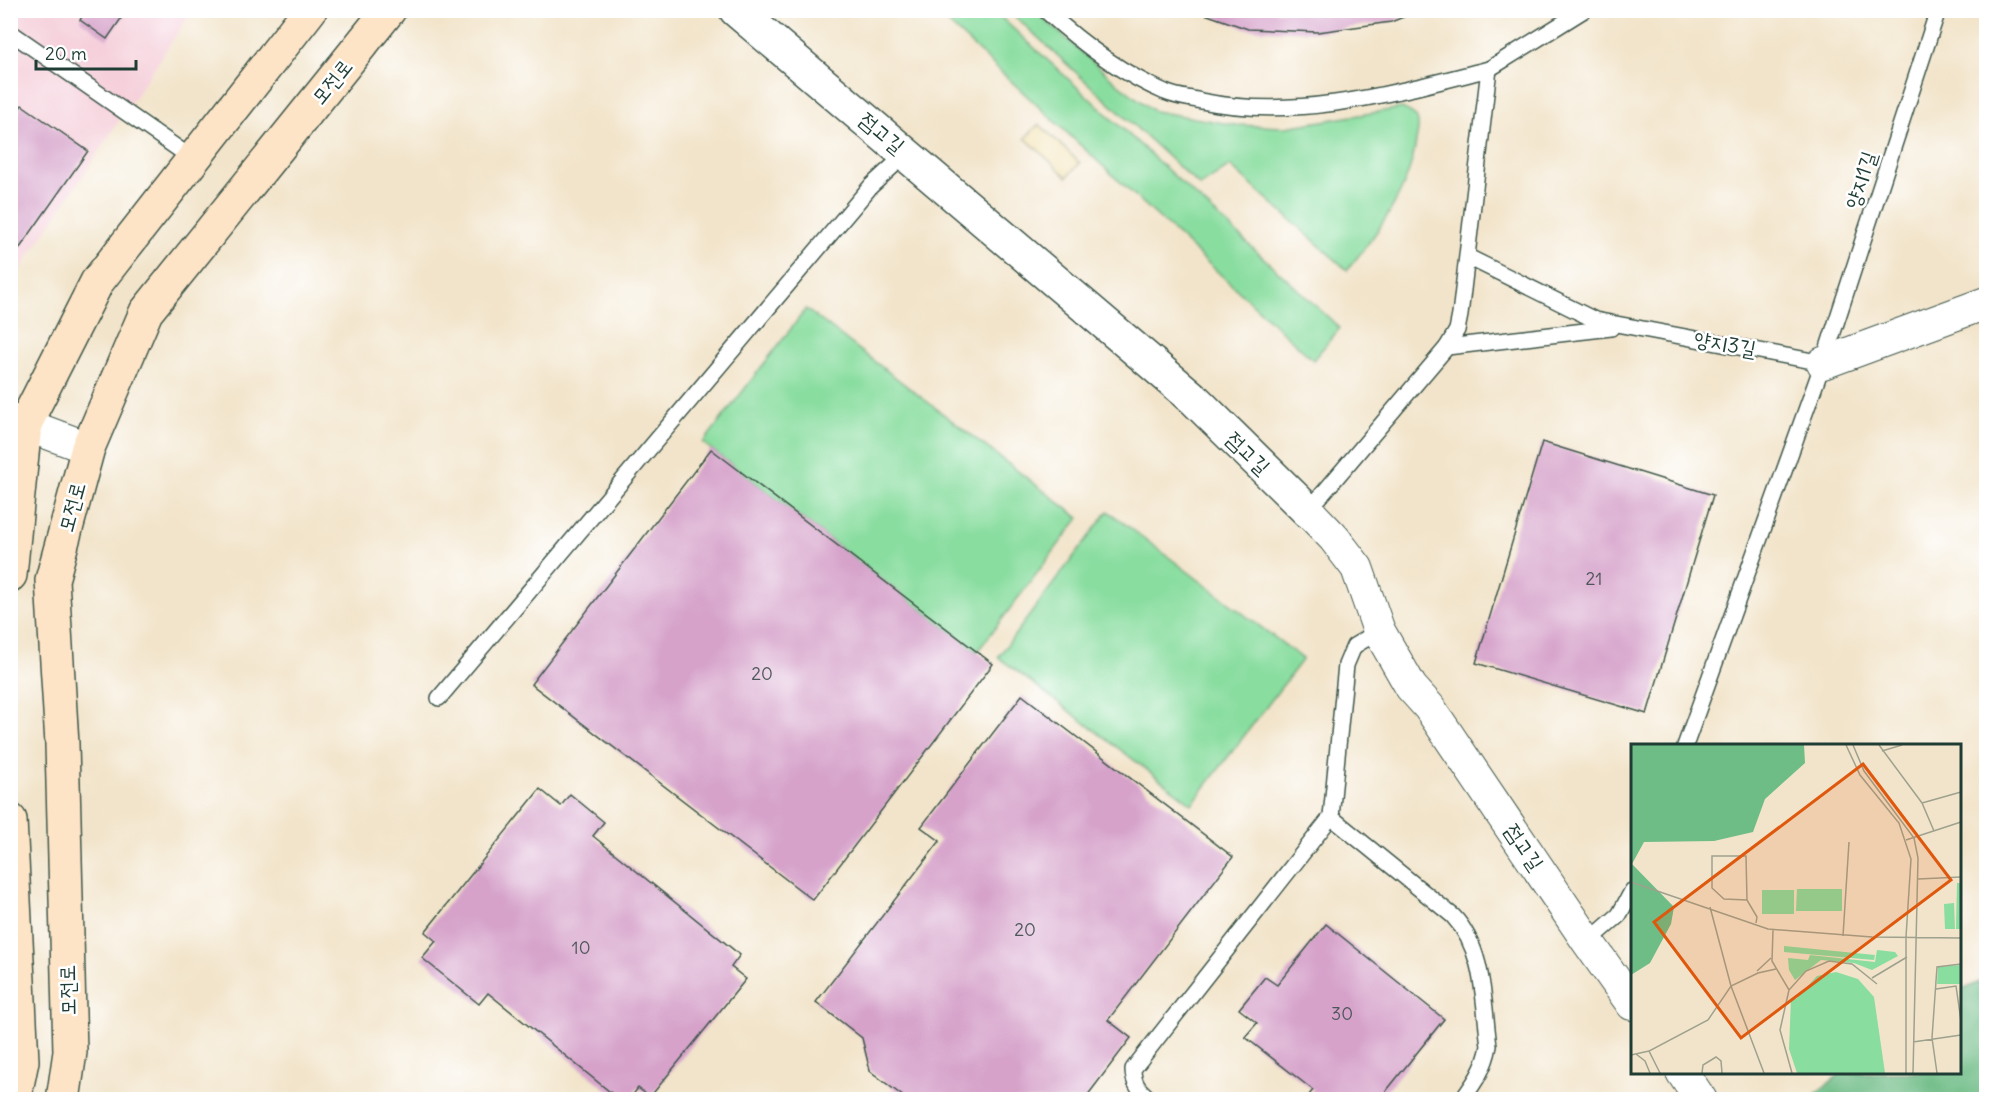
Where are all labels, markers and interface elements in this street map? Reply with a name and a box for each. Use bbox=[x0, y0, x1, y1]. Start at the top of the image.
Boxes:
scale bar bbox=[36, 33, 136, 71]
text: 20 m bbox=[45, 42, 87, 65]
street label: 모전로 bbox=[305, 53, 358, 110]
street label: 점고길 bbox=[854, 106, 910, 159]
street label: 양지1길 bbox=[1839, 148, 1883, 212]
street label: 양지3길 bbox=[1692, 325, 1758, 362]
street label: 점고길 bbox=[1221, 425, 1276, 480]
street label: 모전로 bbox=[52, 479, 91, 535]
house number: 21 bbox=[1585, 567, 1603, 590]
house number: 20 bbox=[751, 662, 773, 685]
inset map bbox=[1631, 744, 1961, 1074]
street label: 점고길 bbox=[1499, 818, 1550, 875]
house number: 20 bbox=[1014, 918, 1036, 941]
house number: 10 bbox=[572, 936, 591, 959]
street label: 모전로 bbox=[54, 964, 81, 1016]
house number: 30 bbox=[1331, 1002, 1353, 1025]

